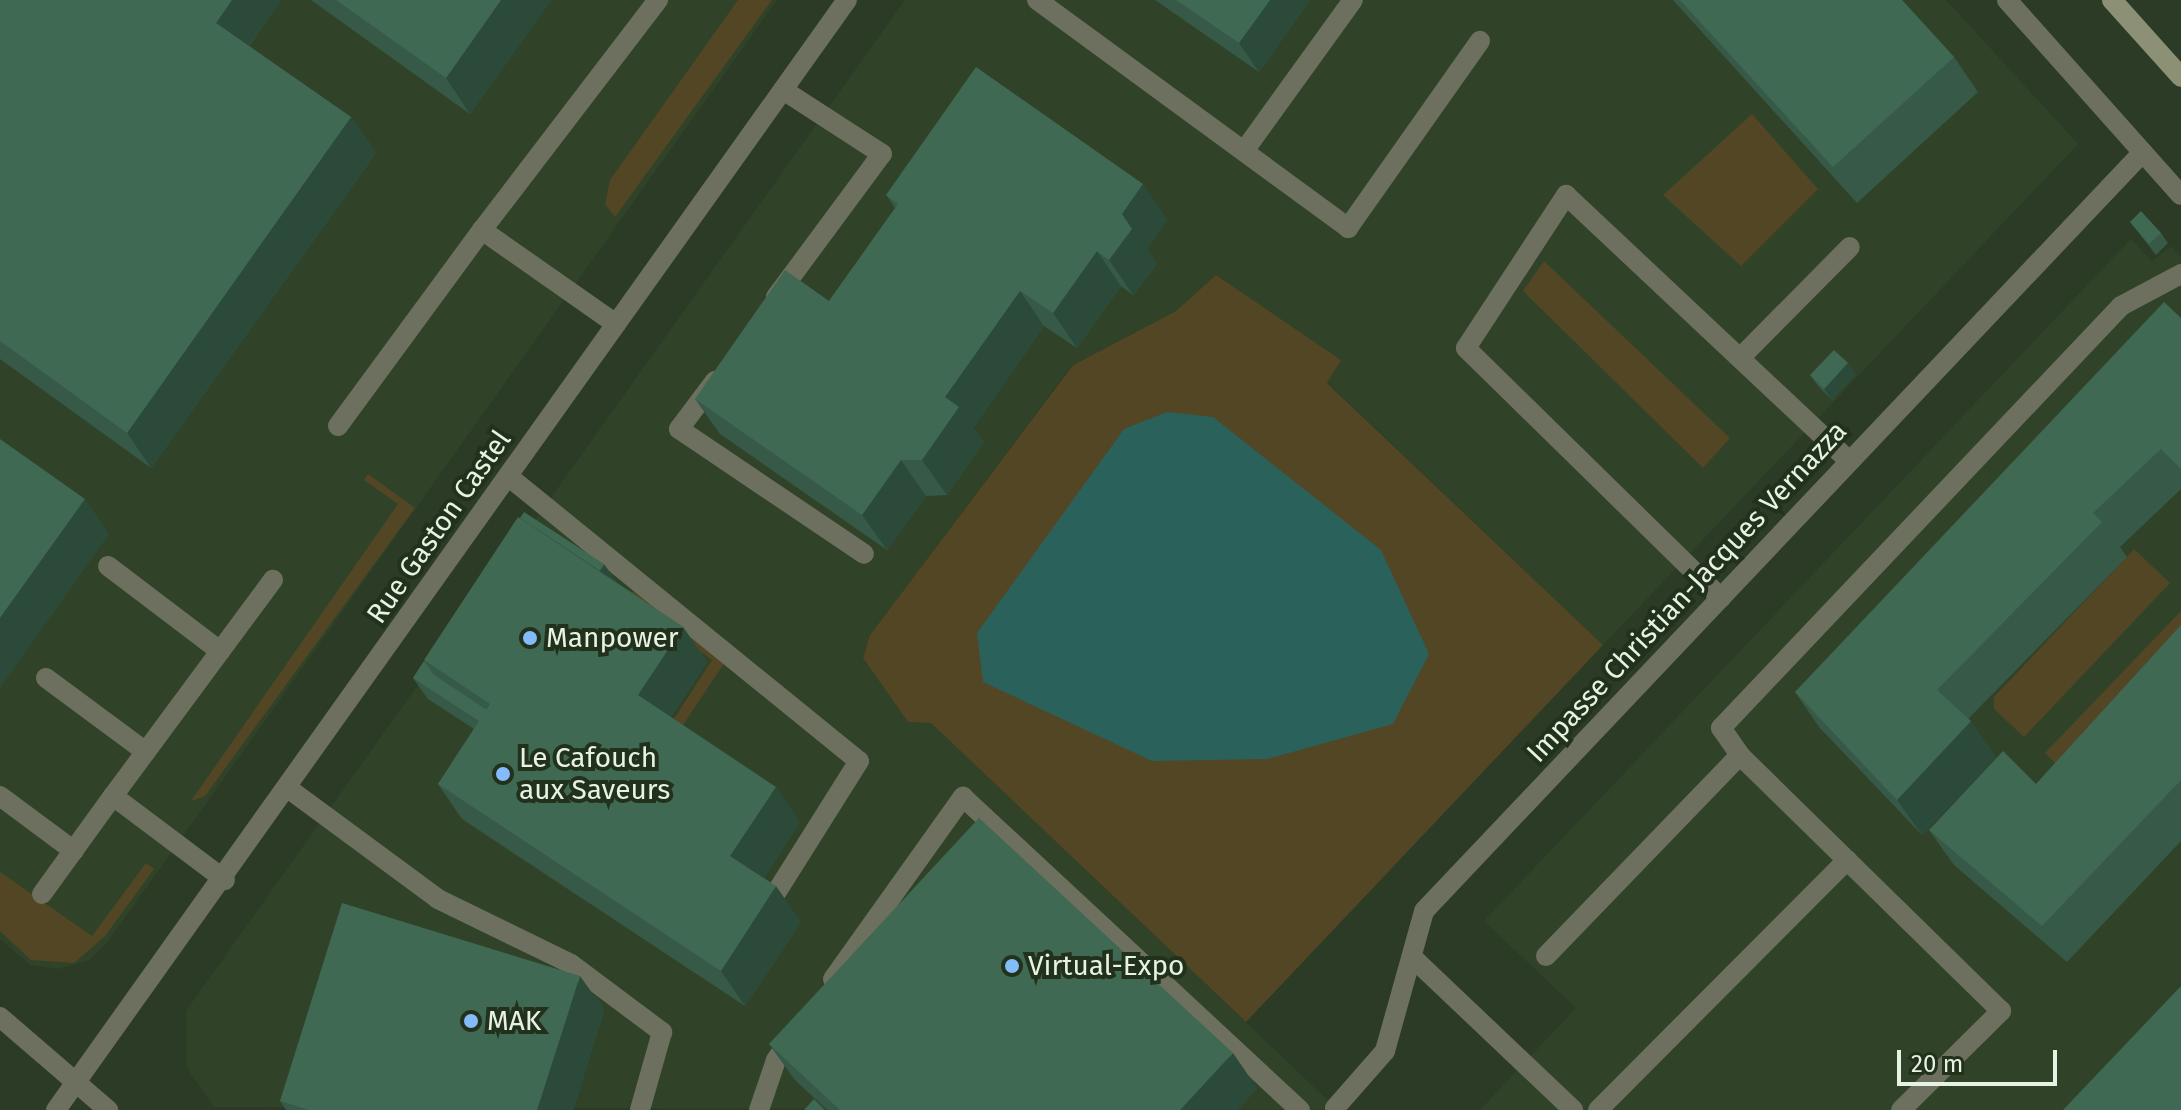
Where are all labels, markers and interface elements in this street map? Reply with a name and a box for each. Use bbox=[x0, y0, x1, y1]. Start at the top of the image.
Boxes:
street label: Impasse Christian-Jacques Vernazza bbox=[1520, 415, 1854, 769]
street label: Rue Gaston Castel bbox=[360, 424, 518, 630]
place label: Manpower bbox=[546, 621, 679, 655]
marker: Manpower bbox=[521, 629, 539, 647]
place label: Le Cafouch aux Saveurs bbox=[519, 741, 670, 807]
marker: Le Cafouch aux Saveurs bbox=[494, 765, 512, 783]
place label: Virtual-Expo bbox=[1028, 949, 1184, 983]
marker: Virtual-Expo bbox=[1003, 957, 1021, 975]
place label: MAK bbox=[487, 1004, 541, 1038]
marker: MAK bbox=[462, 1012, 480, 1030]
scale bar bbox=[1901, 1034, 2061, 1084]
text: 20 m bbox=[1911, 1050, 1963, 1078]

